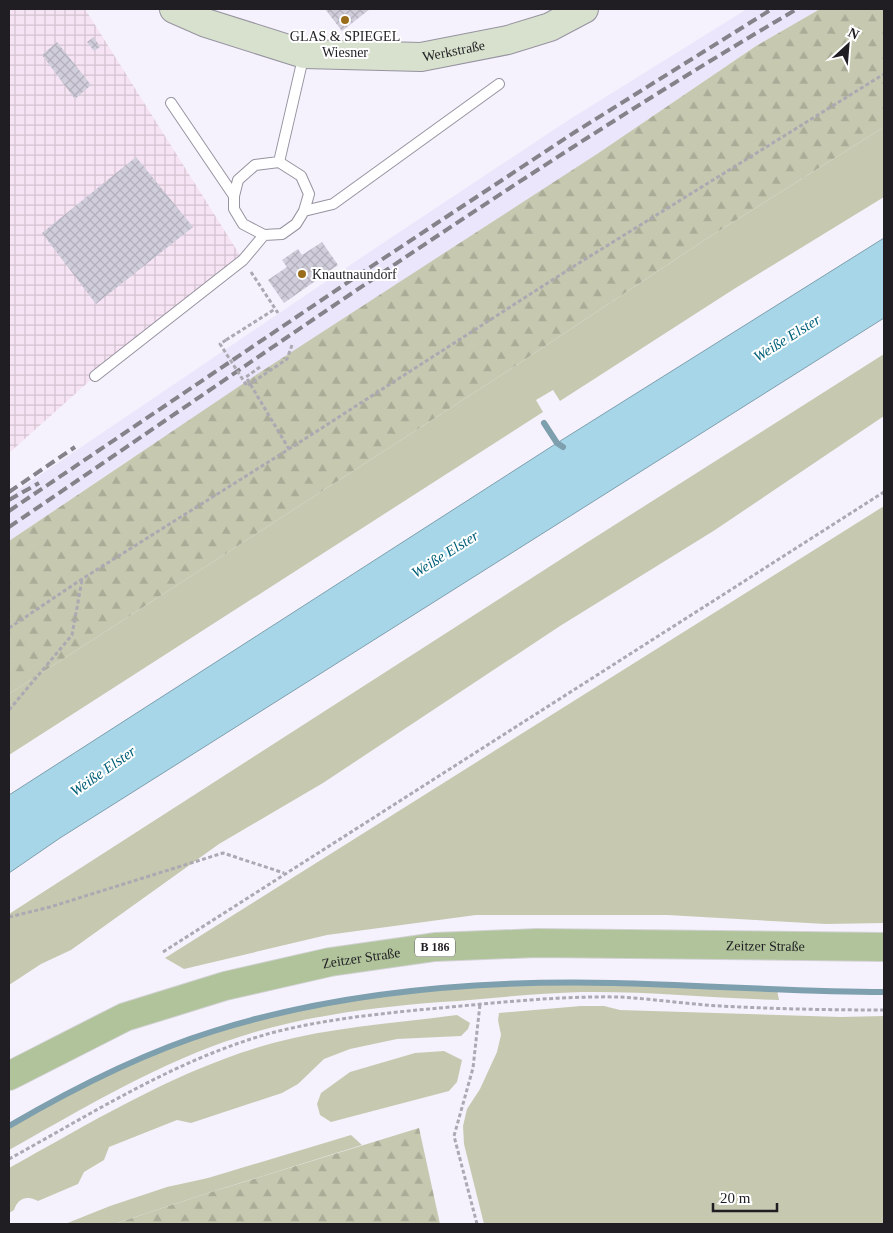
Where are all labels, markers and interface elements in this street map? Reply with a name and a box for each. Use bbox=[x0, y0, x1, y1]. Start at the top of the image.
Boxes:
marker: GLAS & SPIEGEL Wiesner bbox=[339, 14, 351, 26]
north arrow bbox=[823, 20, 873, 70]
text: N bbox=[846, 25, 861, 43]
place label: GLAS & SPIEGEL Wiesner bbox=[290, 29, 400, 60]
street label: Werkstraße bbox=[421, 38, 486, 65]
place label: Knautnaundorf bbox=[312, 267, 397, 282]
marker: Knautnaundorf bbox=[296, 268, 308, 280]
water label: Weiße Elster bbox=[751, 311, 823, 365]
water label: Weiße Elster bbox=[409, 527, 481, 581]
water label: Weiße Elster bbox=[67, 743, 139, 799]
road number: B 186 bbox=[415, 938, 455, 956]
street label: Zeitzer Straße bbox=[726, 938, 805, 954]
street label: Zeitzer Straße bbox=[321, 945, 401, 972]
scale bar bbox=[713, 1180, 777, 1212]
text: 20 m bbox=[720, 1190, 751, 1206]

